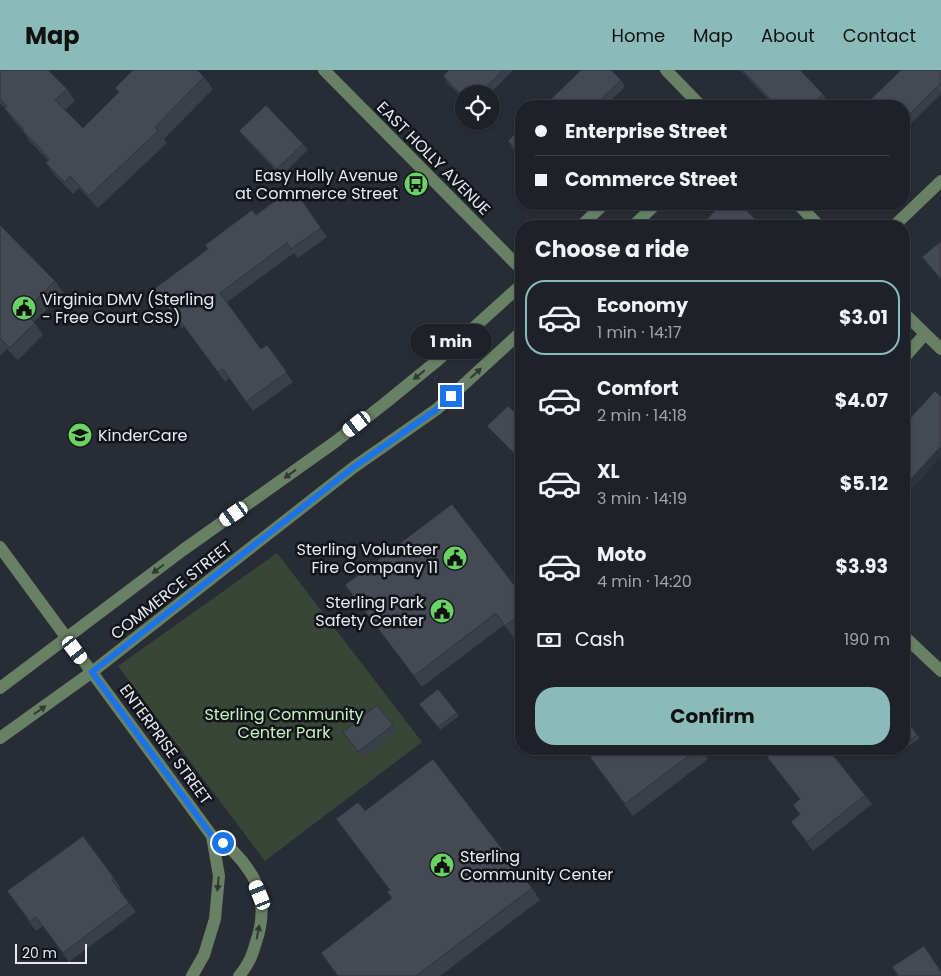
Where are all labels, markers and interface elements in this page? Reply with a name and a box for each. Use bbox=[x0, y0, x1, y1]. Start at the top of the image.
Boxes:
text: Map bbox=[25, 19, 80, 52]
text: Home bbox=[611, 23, 665, 48]
text: Map bbox=[693, 23, 733, 48]
text: About bbox=[761, 23, 815, 48]
text: Contact bbox=[843, 23, 916, 48]
map controls bbox=[455, 85, 500, 130]
button: locate bbox=[455, 85, 500, 130]
street label: EAST HOLLY AVENUE bbox=[372, 96, 496, 220]
text: Enterprise Street bbox=[565, 118, 727, 145]
place label: Easy Holly Avenue at Commerce Street bbox=[235, 164, 398, 205]
text: Commerce Street bbox=[565, 166, 738, 193]
bus stop icon: Easy Holly Avenue at Commerce Street bbox=[403, 171, 429, 197]
text: Choose a ride bbox=[535, 234, 689, 265]
place label: Virginia DMV (Sterling - Free Court CSS) bbox=[42, 288, 214, 329]
text: Economy bbox=[597, 292, 688, 319]
public building icon: Virginia DMV (Sterling - Free Court CSS) bbox=[11, 295, 37, 321]
icon: car bbox=[537, 295, 582, 340]
text: $3.01 bbox=[839, 304, 888, 331]
text: 1 min · 14:17 bbox=[597, 321, 681, 344]
callout: 1 min bbox=[410, 324, 492, 358]
text: 1 min bbox=[430, 330, 472, 353]
one-way arrow bbox=[469, 367, 481, 379]
one-way arrow bbox=[413, 370, 426, 381]
text: Comfort bbox=[597, 375, 679, 402]
icon: car bbox=[537, 378, 582, 423]
route end bbox=[440, 385, 462, 407]
text: $4.07 bbox=[835, 387, 888, 414]
text: 2 min · 14:18 bbox=[597, 404, 687, 427]
car bbox=[340, 409, 373, 439]
school or university icon: KinderCare bbox=[67, 422, 93, 448]
place label: KinderCare bbox=[98, 424, 188, 447]
text: XL bbox=[597, 458, 620, 485]
icon: car bbox=[537, 461, 582, 506]
one-way arrow bbox=[283, 469, 297, 479]
text: $5.12 bbox=[840, 470, 888, 497]
text: 3 min · 14:19 bbox=[597, 487, 687, 510]
car bbox=[217, 499, 250, 529]
street label: COMMERCE STREET bbox=[106, 536, 237, 645]
place label: Sterling Volunteer Fire Company 11 bbox=[297, 538, 438, 579]
text: Moto bbox=[597, 541, 646, 568]
icon: car bbox=[537, 544, 582, 589]
public building icon: Sterling Volunteer Fire Company 11 bbox=[442, 545, 468, 571]
text: $3.93 bbox=[835, 553, 888, 580]
one-way arrow bbox=[151, 564, 165, 574]
text: 4 min · 14:20 bbox=[597, 570, 692, 593]
place label: Sterling Park Safety Center bbox=[315, 591, 425, 632]
public building icon: Sterling Park Safety Center bbox=[429, 598, 455, 624]
icon: cash bbox=[535, 626, 563, 654]
text: Cash bbox=[575, 626, 625, 653]
text: 190 m bbox=[844, 628, 890, 651]
car bbox=[59, 634, 90, 666]
street label: ENTERPRISE STREET bbox=[114, 679, 217, 809]
button: Confirm bbox=[535, 687, 890, 745]
park label: Sterling Community Center Park bbox=[204, 703, 364, 744]
one-way arrow bbox=[33, 705, 47, 715]
route start bbox=[212, 832, 234, 854]
place label: Sterling Community Center bbox=[460, 845, 613, 886]
public building icon: Sterling Community Center bbox=[429, 852, 455, 878]
one-way arrow bbox=[214, 876, 222, 892]
car bbox=[247, 878, 272, 912]
one-way arrow bbox=[254, 925, 262, 940]
scale bar bbox=[15, 941, 88, 964]
text: 20 m bbox=[22, 943, 57, 963]

